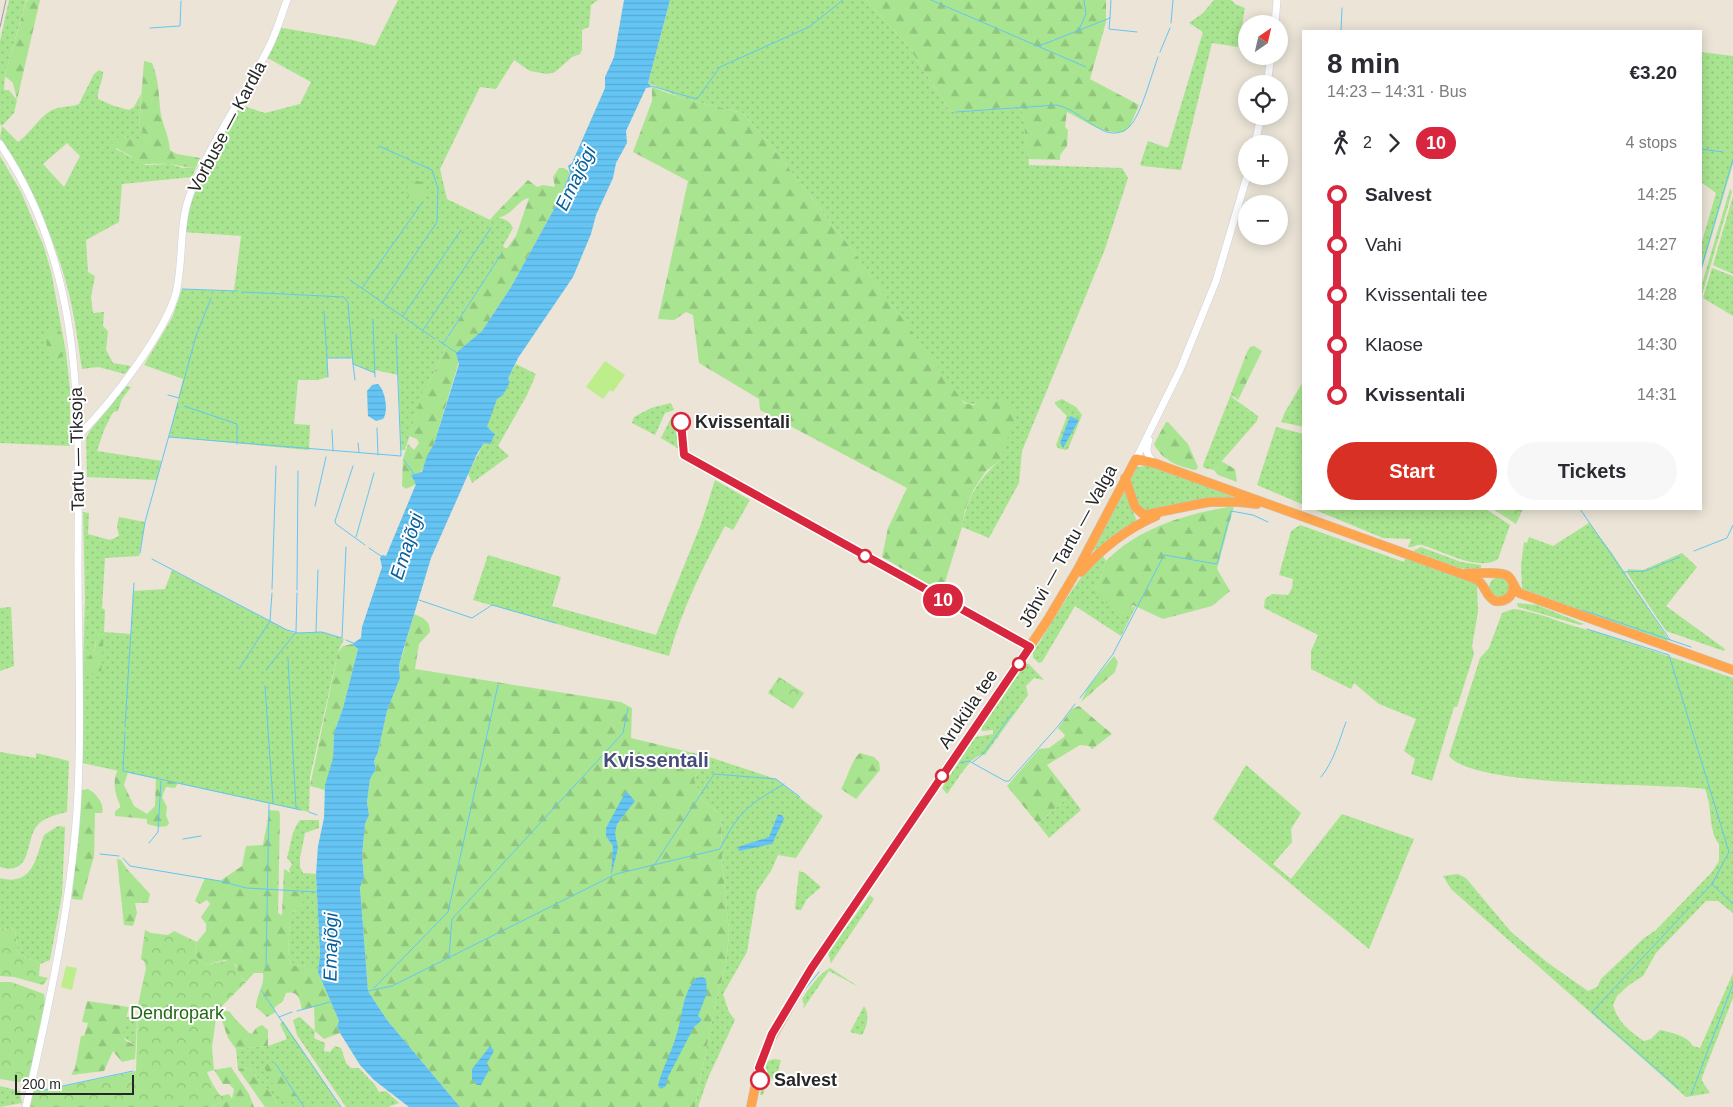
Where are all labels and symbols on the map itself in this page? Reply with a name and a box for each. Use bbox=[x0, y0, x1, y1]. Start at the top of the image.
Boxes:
north arrow bbox=[1238, 15, 1288, 65]
street label: Vorbuse — Kardla bbox=[184, 57, 271, 196]
water label: Emajõgi bbox=[551, 142, 600, 214]
street label: Tartu — Tiksoja bbox=[66, 386, 88, 511]
marker: Kvissentali bbox=[671, 412, 691, 432]
place label: Kvissentali bbox=[695, 412, 790, 432]
street label: Jõhvi — Tartu — Valga bbox=[1015, 461, 1121, 631]
water label: Emajõgi bbox=[386, 510, 427, 582]
unlabelled marker bbox=[858, 549, 872, 563]
line badge: 10 bbox=[920, 584, 966, 616]
unlabelled marker bbox=[1012, 657, 1026, 671]
street label: Aruküla tee bbox=[934, 666, 1002, 752]
district label: Kvissentali bbox=[603, 749, 709, 771]
unlabelled marker bbox=[935, 769, 949, 783]
water label: Emajõgi bbox=[319, 912, 342, 982]
park label: Dendropark bbox=[130, 1003, 225, 1023]
marker: Salvest bbox=[750, 1070, 770, 1090]
place label: Salvest bbox=[774, 1070, 837, 1090]
scale bar bbox=[15, 1072, 134, 1095]

